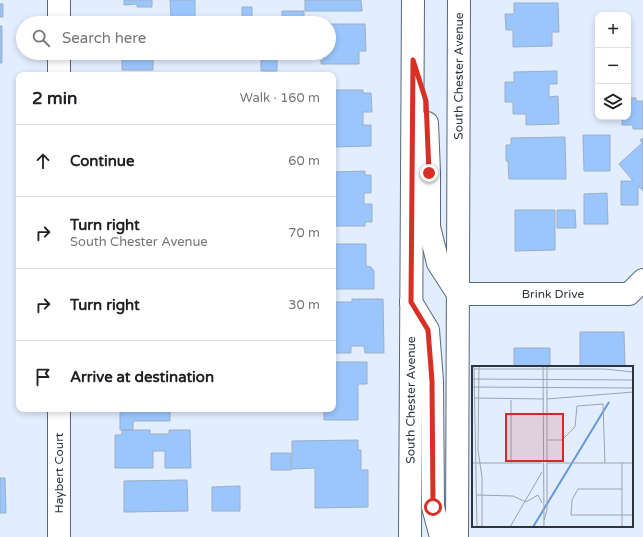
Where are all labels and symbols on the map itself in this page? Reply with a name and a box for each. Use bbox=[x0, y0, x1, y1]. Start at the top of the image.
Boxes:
street label: South Chester Avenue bbox=[451, 12, 466, 140]
route end bbox=[420, 164, 438, 182]
street label: Brink Drive bbox=[522, 287, 584, 301]
street label: South Chester Avenue bbox=[403, 336, 418, 464]
inset map bbox=[472, 366, 633, 527]
street label: Haybert Court bbox=[52, 432, 66, 513]
route start bbox=[424, 498, 442, 516]

